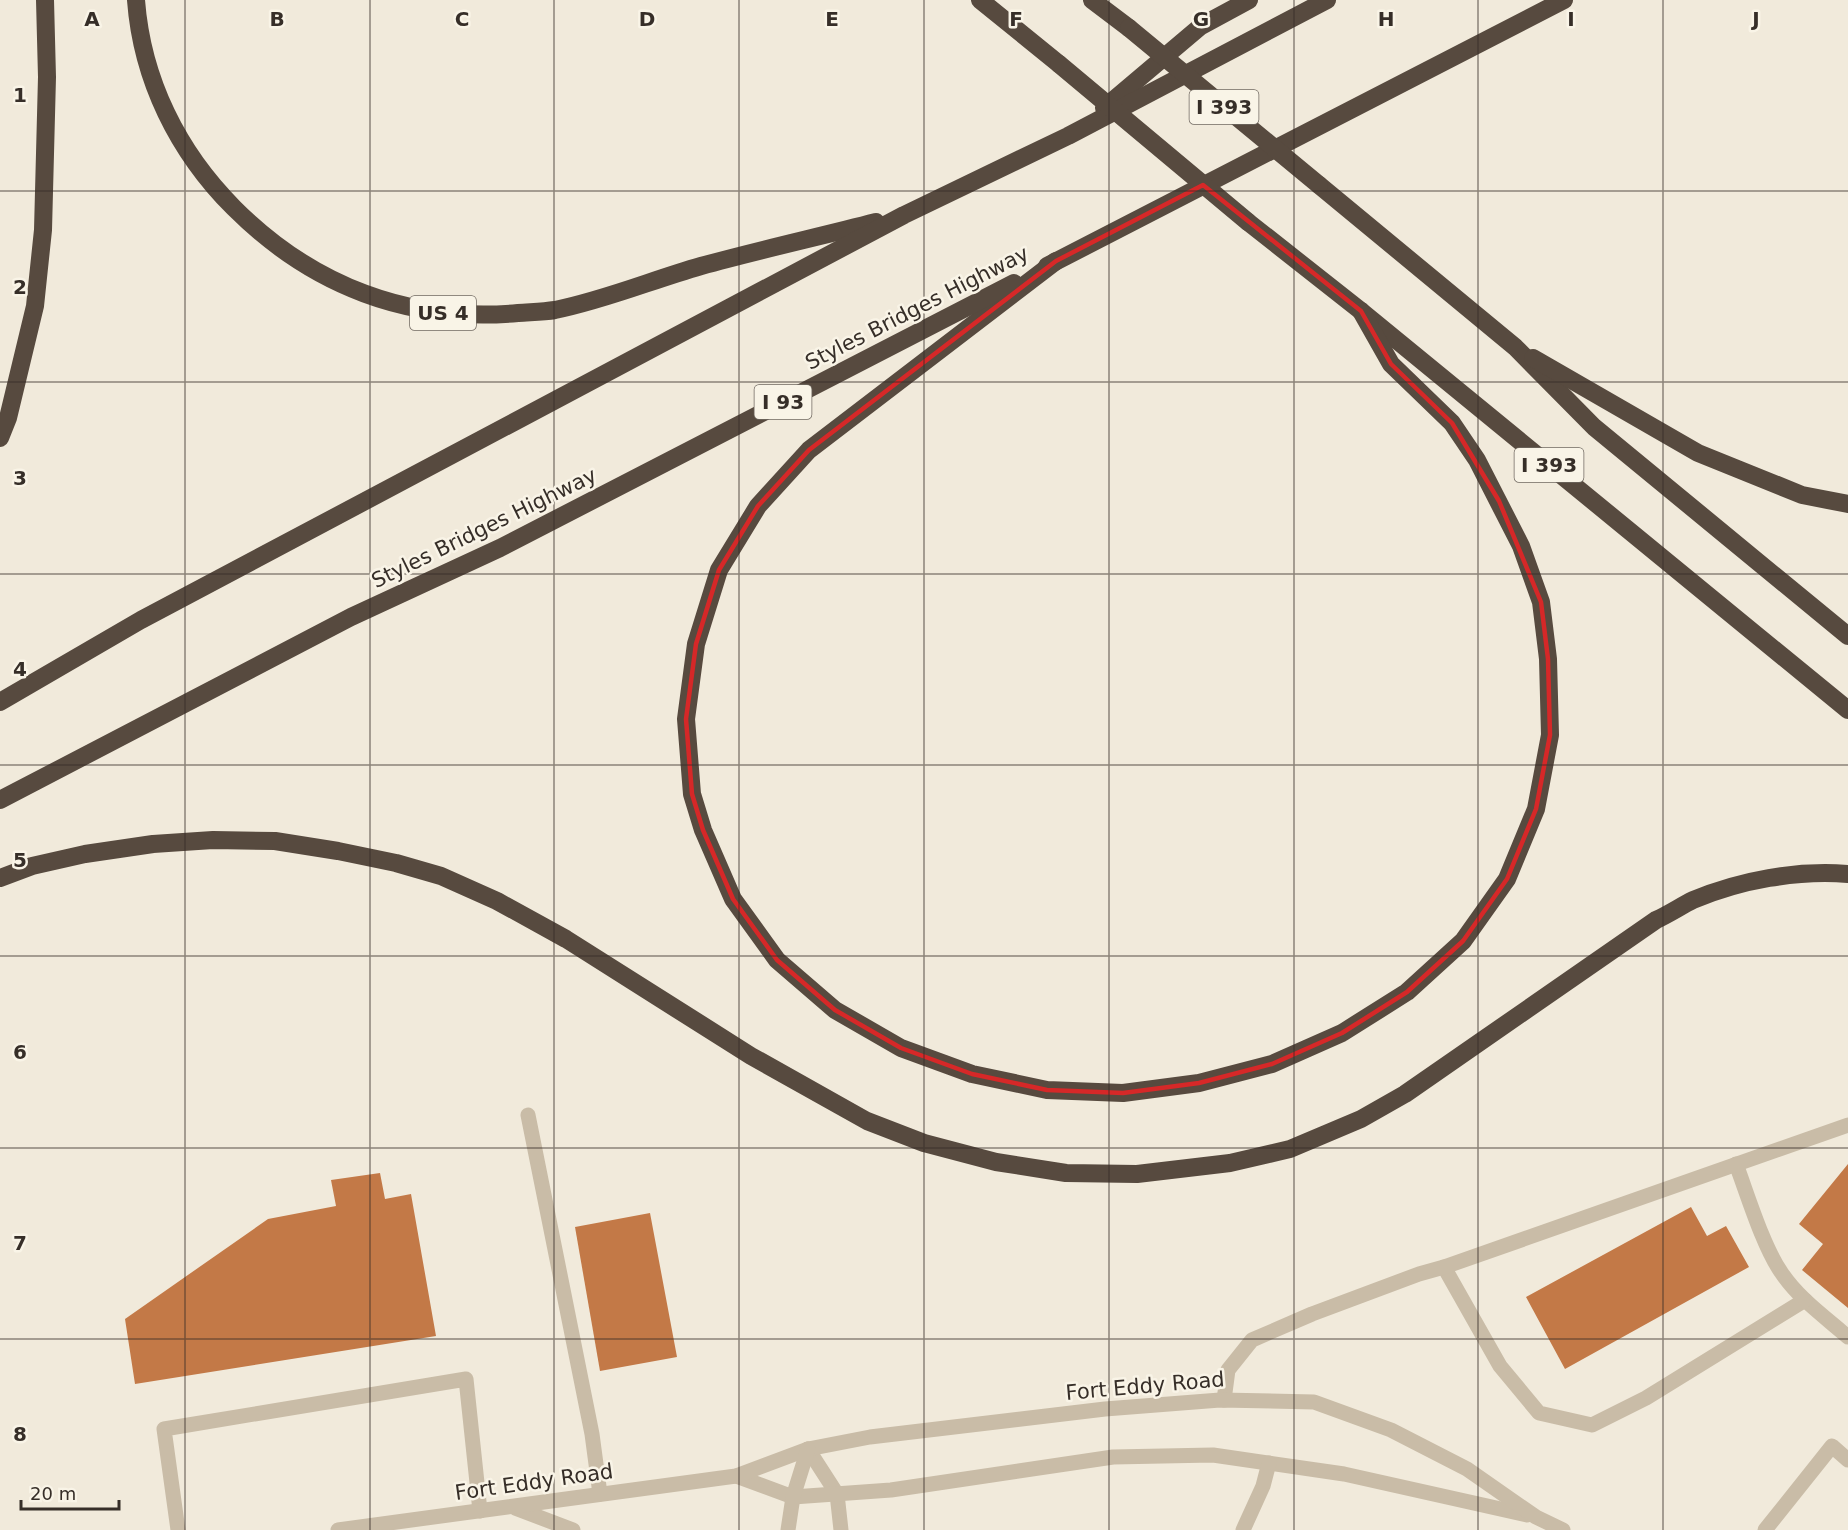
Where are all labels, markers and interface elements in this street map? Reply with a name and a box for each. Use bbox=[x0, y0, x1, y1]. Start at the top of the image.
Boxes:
text: A bbox=[84, 7, 100, 31]
text: B bbox=[269, 7, 285, 31]
text: C bbox=[455, 7, 469, 31]
text: D bbox=[639, 7, 655, 31]
text: E bbox=[825, 7, 839, 31]
text: F bbox=[1009, 7, 1023, 31]
text: G bbox=[1193, 7, 1209, 31]
text: H bbox=[1378, 7, 1394, 31]
text: I bbox=[1567, 7, 1575, 31]
text: J bbox=[1750, 7, 1760, 31]
text: 1 bbox=[13, 83, 27, 107]
road number: I 393 bbox=[1190, 90, 1258, 124]
street label: Styles Bridges Highway bbox=[801, 241, 1033, 375]
text: 2 bbox=[13, 275, 27, 299]
road number: US 4 bbox=[410, 296, 476, 330]
road number: I 93 bbox=[754, 385, 812, 419]
road number: I 393 bbox=[1514, 448, 1584, 482]
street label: Styles Bridges Highway bbox=[368, 463, 600, 593]
text: 3 bbox=[13, 466, 27, 490]
text: 4 bbox=[13, 657, 27, 681]
text: 5 bbox=[13, 848, 27, 872]
text: 6 bbox=[13, 1040, 27, 1064]
text: 7 bbox=[13, 1231, 27, 1255]
street label: Fort Eddy Road bbox=[1065, 1367, 1225, 1405]
text: 8 bbox=[13, 1422, 27, 1446]
street label: Fort Eddy Road bbox=[453, 1459, 615, 1505]
scale bar bbox=[21, 1473, 118, 1511]
text: 20 m bbox=[30, 1483, 76, 1504]

